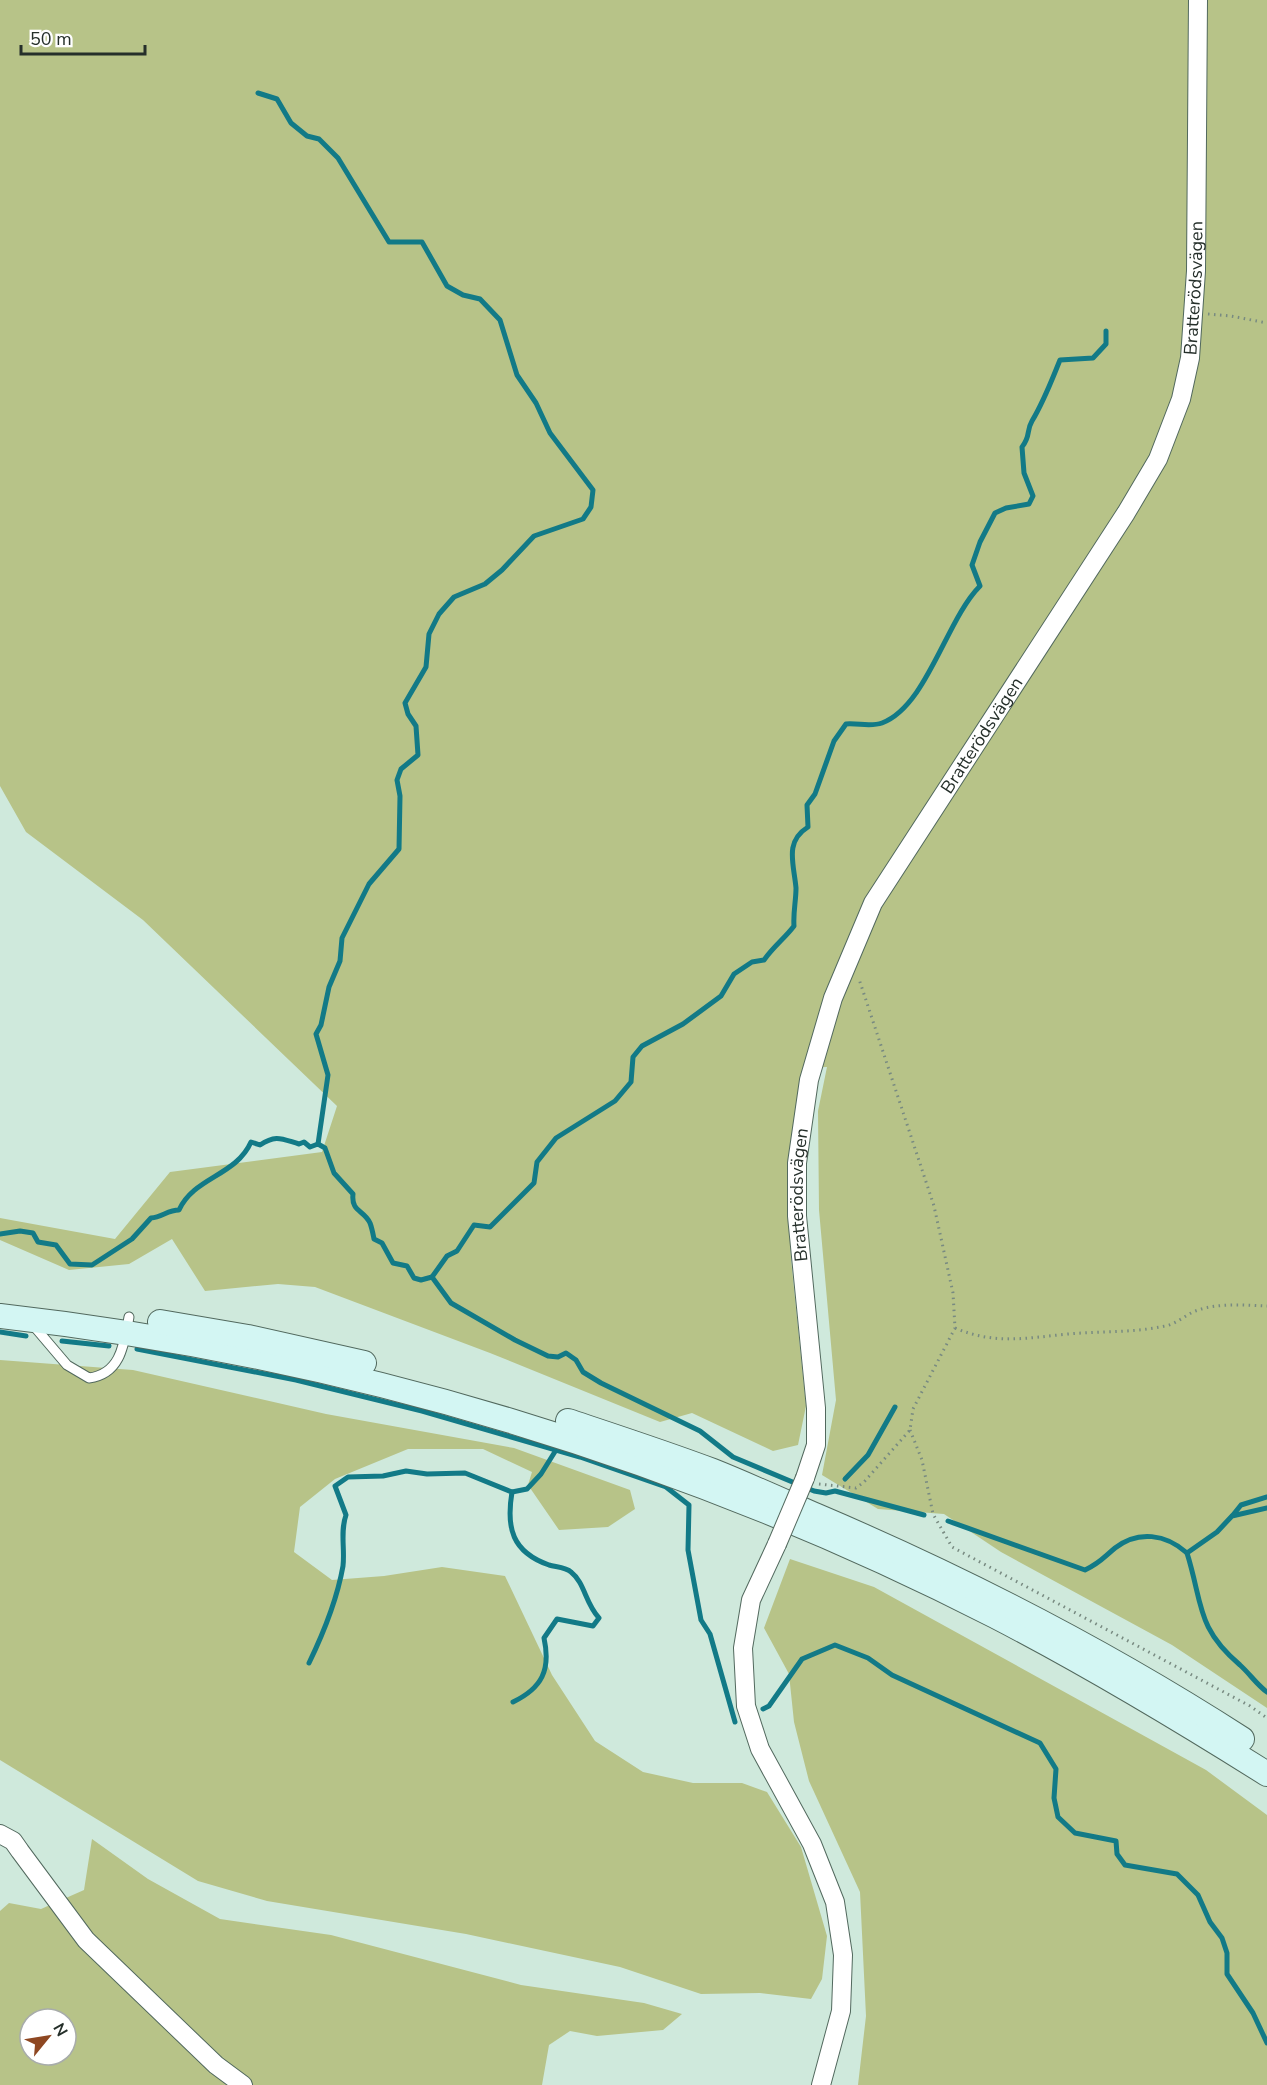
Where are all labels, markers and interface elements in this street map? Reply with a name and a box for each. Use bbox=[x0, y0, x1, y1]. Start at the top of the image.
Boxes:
scale bar bbox=[21, 18, 146, 56]
text: 50 m bbox=[30, 27, 72, 51]
street label: Bratterödsvägen bbox=[1178, 221, 1208, 356]
street label: Bratterödsvägen bbox=[935, 672, 1028, 798]
street label: Bratterödsvägen bbox=[784, 1126, 814, 1263]
north arrow bbox=[18, 2007, 78, 2067]
text: N bbox=[48, 2019, 73, 2041]

